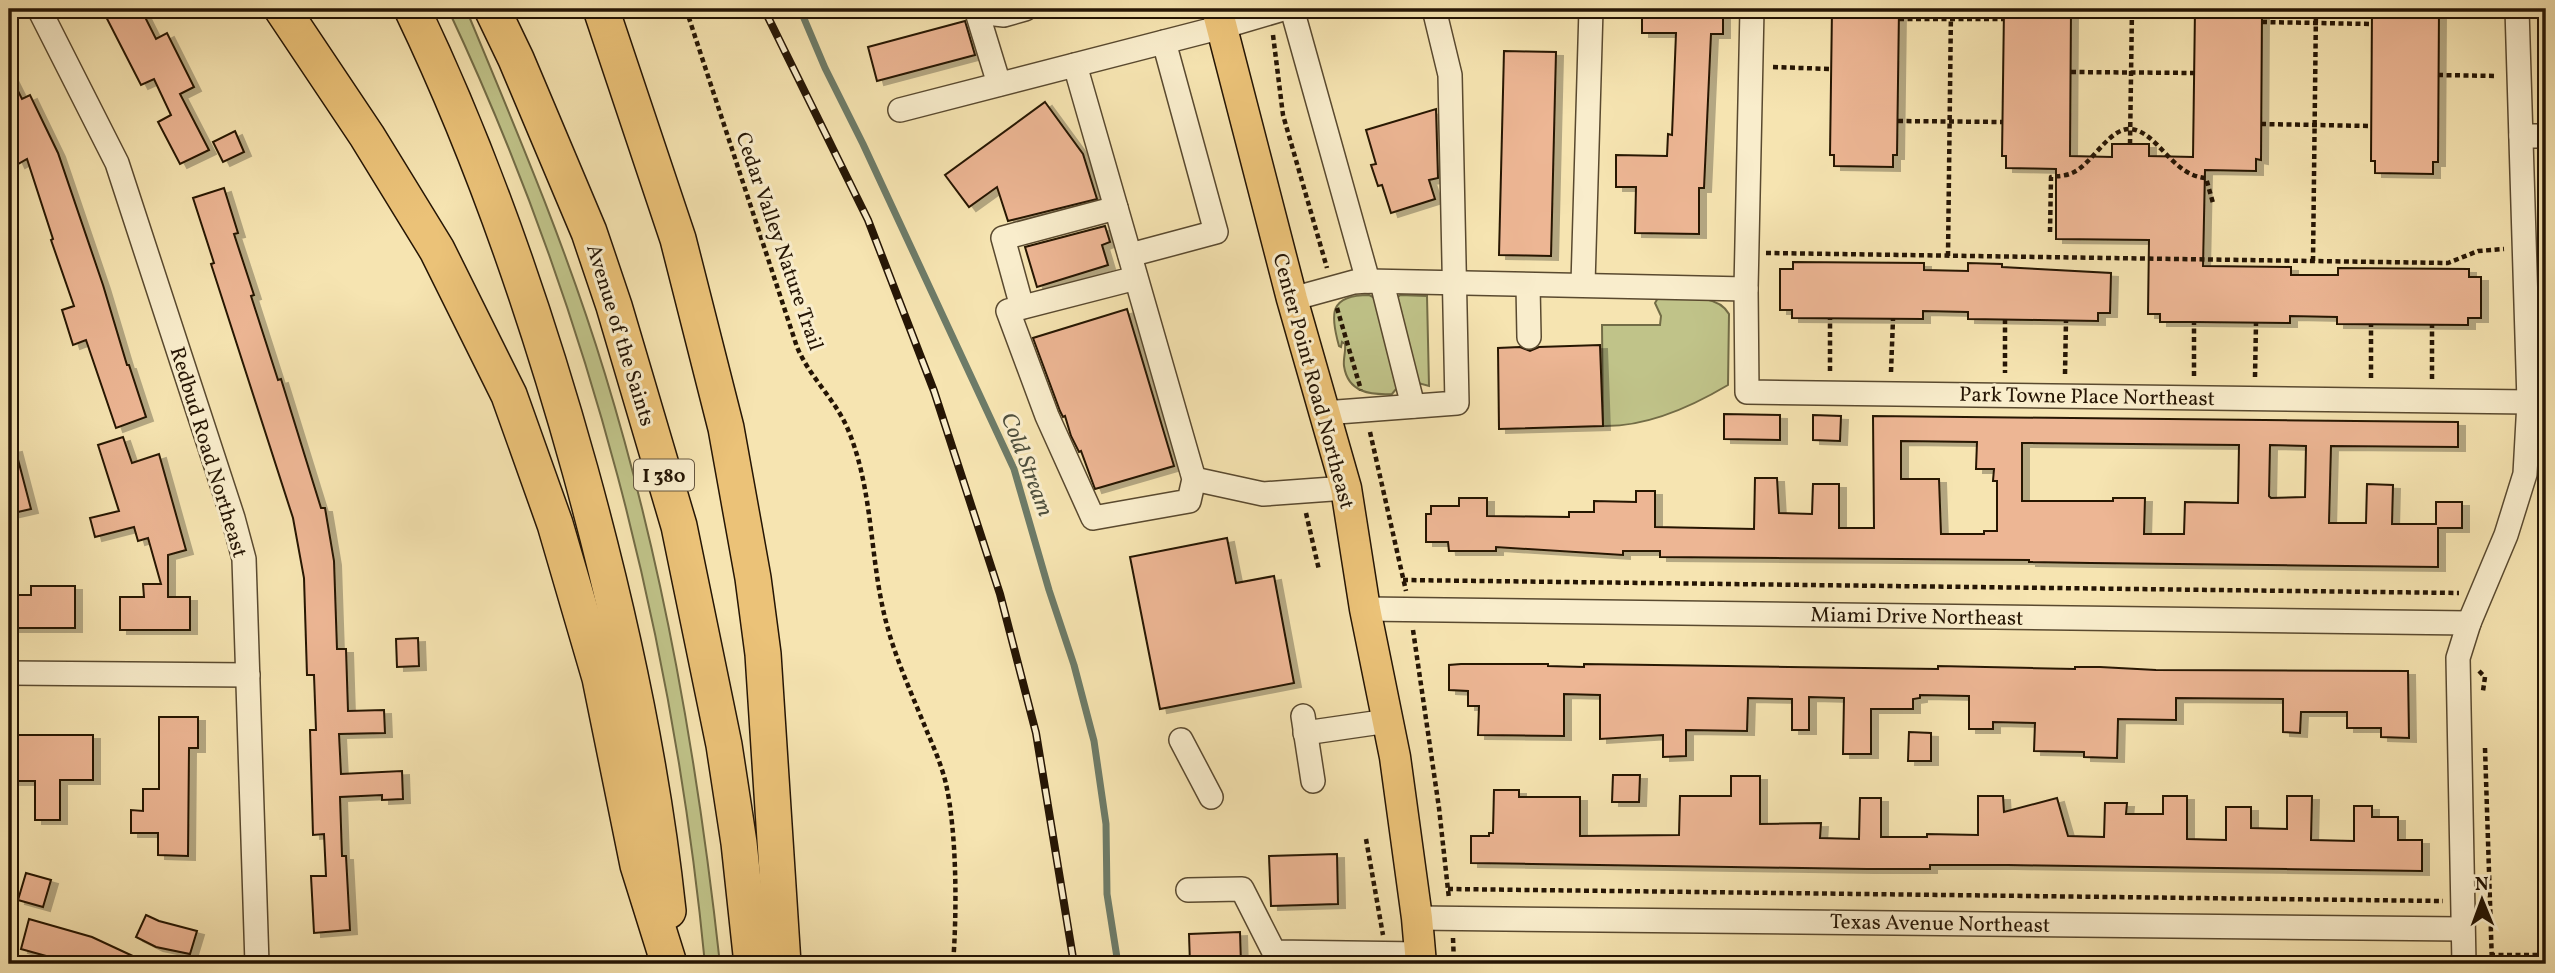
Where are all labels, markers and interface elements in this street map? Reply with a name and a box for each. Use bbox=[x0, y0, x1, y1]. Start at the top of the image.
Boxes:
street label: Cedar Valley Nature Trail bbox=[728, 128, 830, 355]
street label: Avenue of the Saints bbox=[578, 241, 661, 430]
street label: Center Point Road Northeast bbox=[1264, 250, 1361, 512]
street label: Redbud Road Northeast bbox=[162, 344, 253, 561]
street label: Park Towne Place Northeast bbox=[1959, 381, 2215, 414]
water label: Cold Stream bbox=[992, 408, 1061, 521]
road number: I 380 bbox=[634, 460, 694, 490]
street label: Miami Drive Northeast bbox=[1810, 601, 2024, 634]
north arrow bbox=[2446, 864, 2516, 934]
text: N bbox=[2475, 872, 2489, 898]
street label: Texas Avenue Northeast bbox=[1830, 908, 2050, 941]

